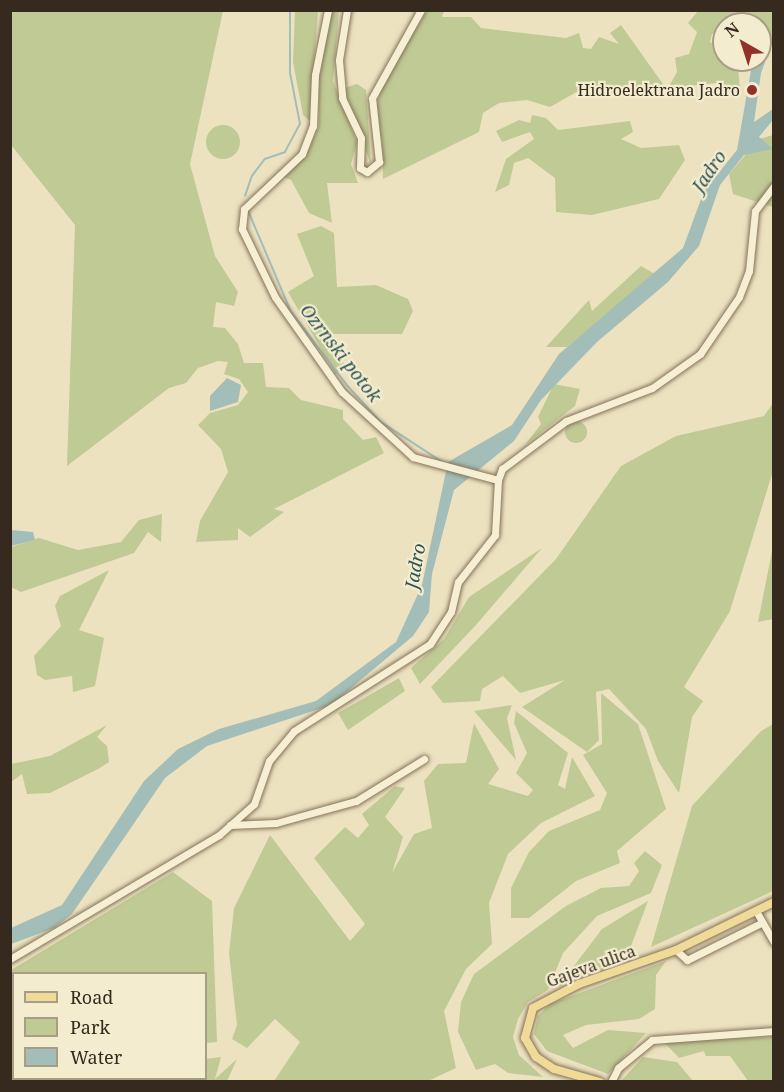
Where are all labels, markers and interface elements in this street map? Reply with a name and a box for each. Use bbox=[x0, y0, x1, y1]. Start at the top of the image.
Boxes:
north arrow bbox=[712, 12, 772, 72]
text: N bbox=[720, 17, 744, 42]
place label: Hidroelektrana Jadro bbox=[578, 80, 740, 100]
marker: Hidroelektrana Jadro bbox=[745, 83, 759, 97]
water label: Jadro bbox=[687, 146, 731, 196]
water label: Ozrnski potok bbox=[296, 300, 386, 406]
water label: Jadro bbox=[400, 542, 430, 590]
street label: Gajeva ulica bbox=[544, 941, 638, 991]
legend bbox=[12, 972, 207, 1080]
text: Road bbox=[70, 985, 113, 1009]
text: Park bbox=[70, 1015, 110, 1039]
text: Water bbox=[70, 1045, 122, 1069]

